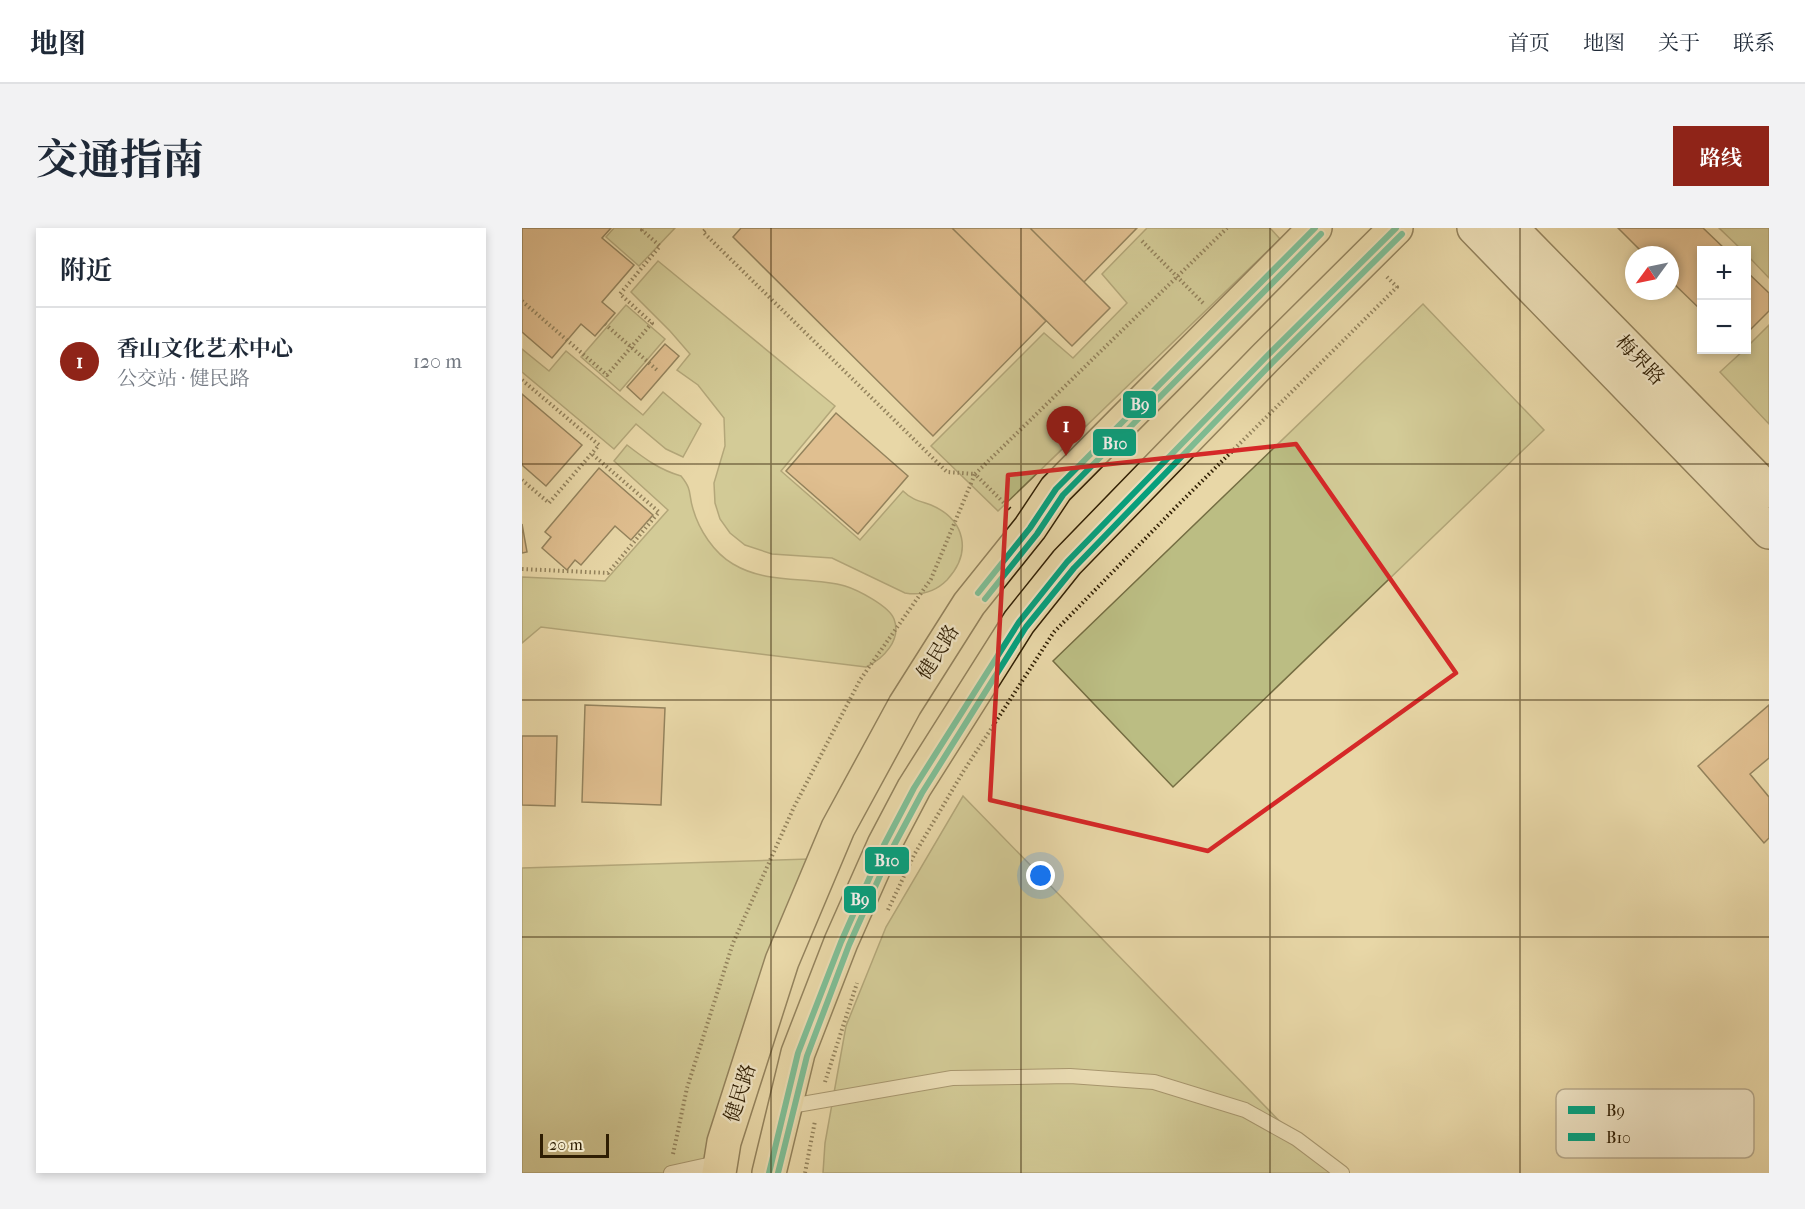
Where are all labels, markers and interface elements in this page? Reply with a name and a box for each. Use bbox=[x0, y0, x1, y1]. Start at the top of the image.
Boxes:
text: 地图 bbox=[30, 27, 86, 60]
text: 首页 bbox=[1508, 31, 1550, 55]
text: 地图 bbox=[1583, 31, 1625, 55]
text: 关于 bbox=[1658, 31, 1700, 55]
text: 联系 bbox=[1733, 31, 1775, 55]
button: 路线 bbox=[1673, 126, 1769, 186]
text: 交通指南 bbox=[36, 136, 204, 185]
north arrow bbox=[1625, 246, 1679, 300]
map controls bbox=[1697, 246, 1751, 354]
button: + bbox=[1697, 246, 1751, 300]
text: 附近 bbox=[60, 255, 112, 286]
button: − bbox=[1697, 300, 1751, 354]
street label: 梅界路 bbox=[1611, 330, 1669, 390]
text: 香山文化艺术中心 bbox=[117, 336, 293, 362]
text: 1 bbox=[76, 350, 83, 373]
text: 120 m bbox=[413, 350, 462, 373]
text: 公交站 · 健民路 bbox=[117, 367, 250, 390]
line badge: B9 bbox=[1122, 390, 1157, 419]
text: B9 bbox=[1131, 395, 1149, 415]
pin: 1 bbox=[1046, 406, 1086, 456]
line badge: B10 bbox=[1092, 428, 1137, 457]
text: B10 bbox=[1103, 434, 1128, 453]
street label: 健民路 bbox=[912, 620, 964, 684]
line badge: B10 bbox=[864, 846, 910, 875]
text: B10 bbox=[875, 851, 900, 870]
your location bbox=[1026, 861, 1055, 890]
line badge: B9 bbox=[843, 885, 877, 914]
text: B9 bbox=[851, 890, 869, 910]
street label: 健民路 bbox=[720, 1061, 760, 1125]
legend bbox=[1556, 1089, 1754, 1158]
text: B9 bbox=[1606, 1101, 1625, 1120]
text: B10 bbox=[1606, 1128, 1631, 1147]
scale bar bbox=[540, 1131, 609, 1158]
text: 20 m bbox=[549, 1135, 583, 1154]

